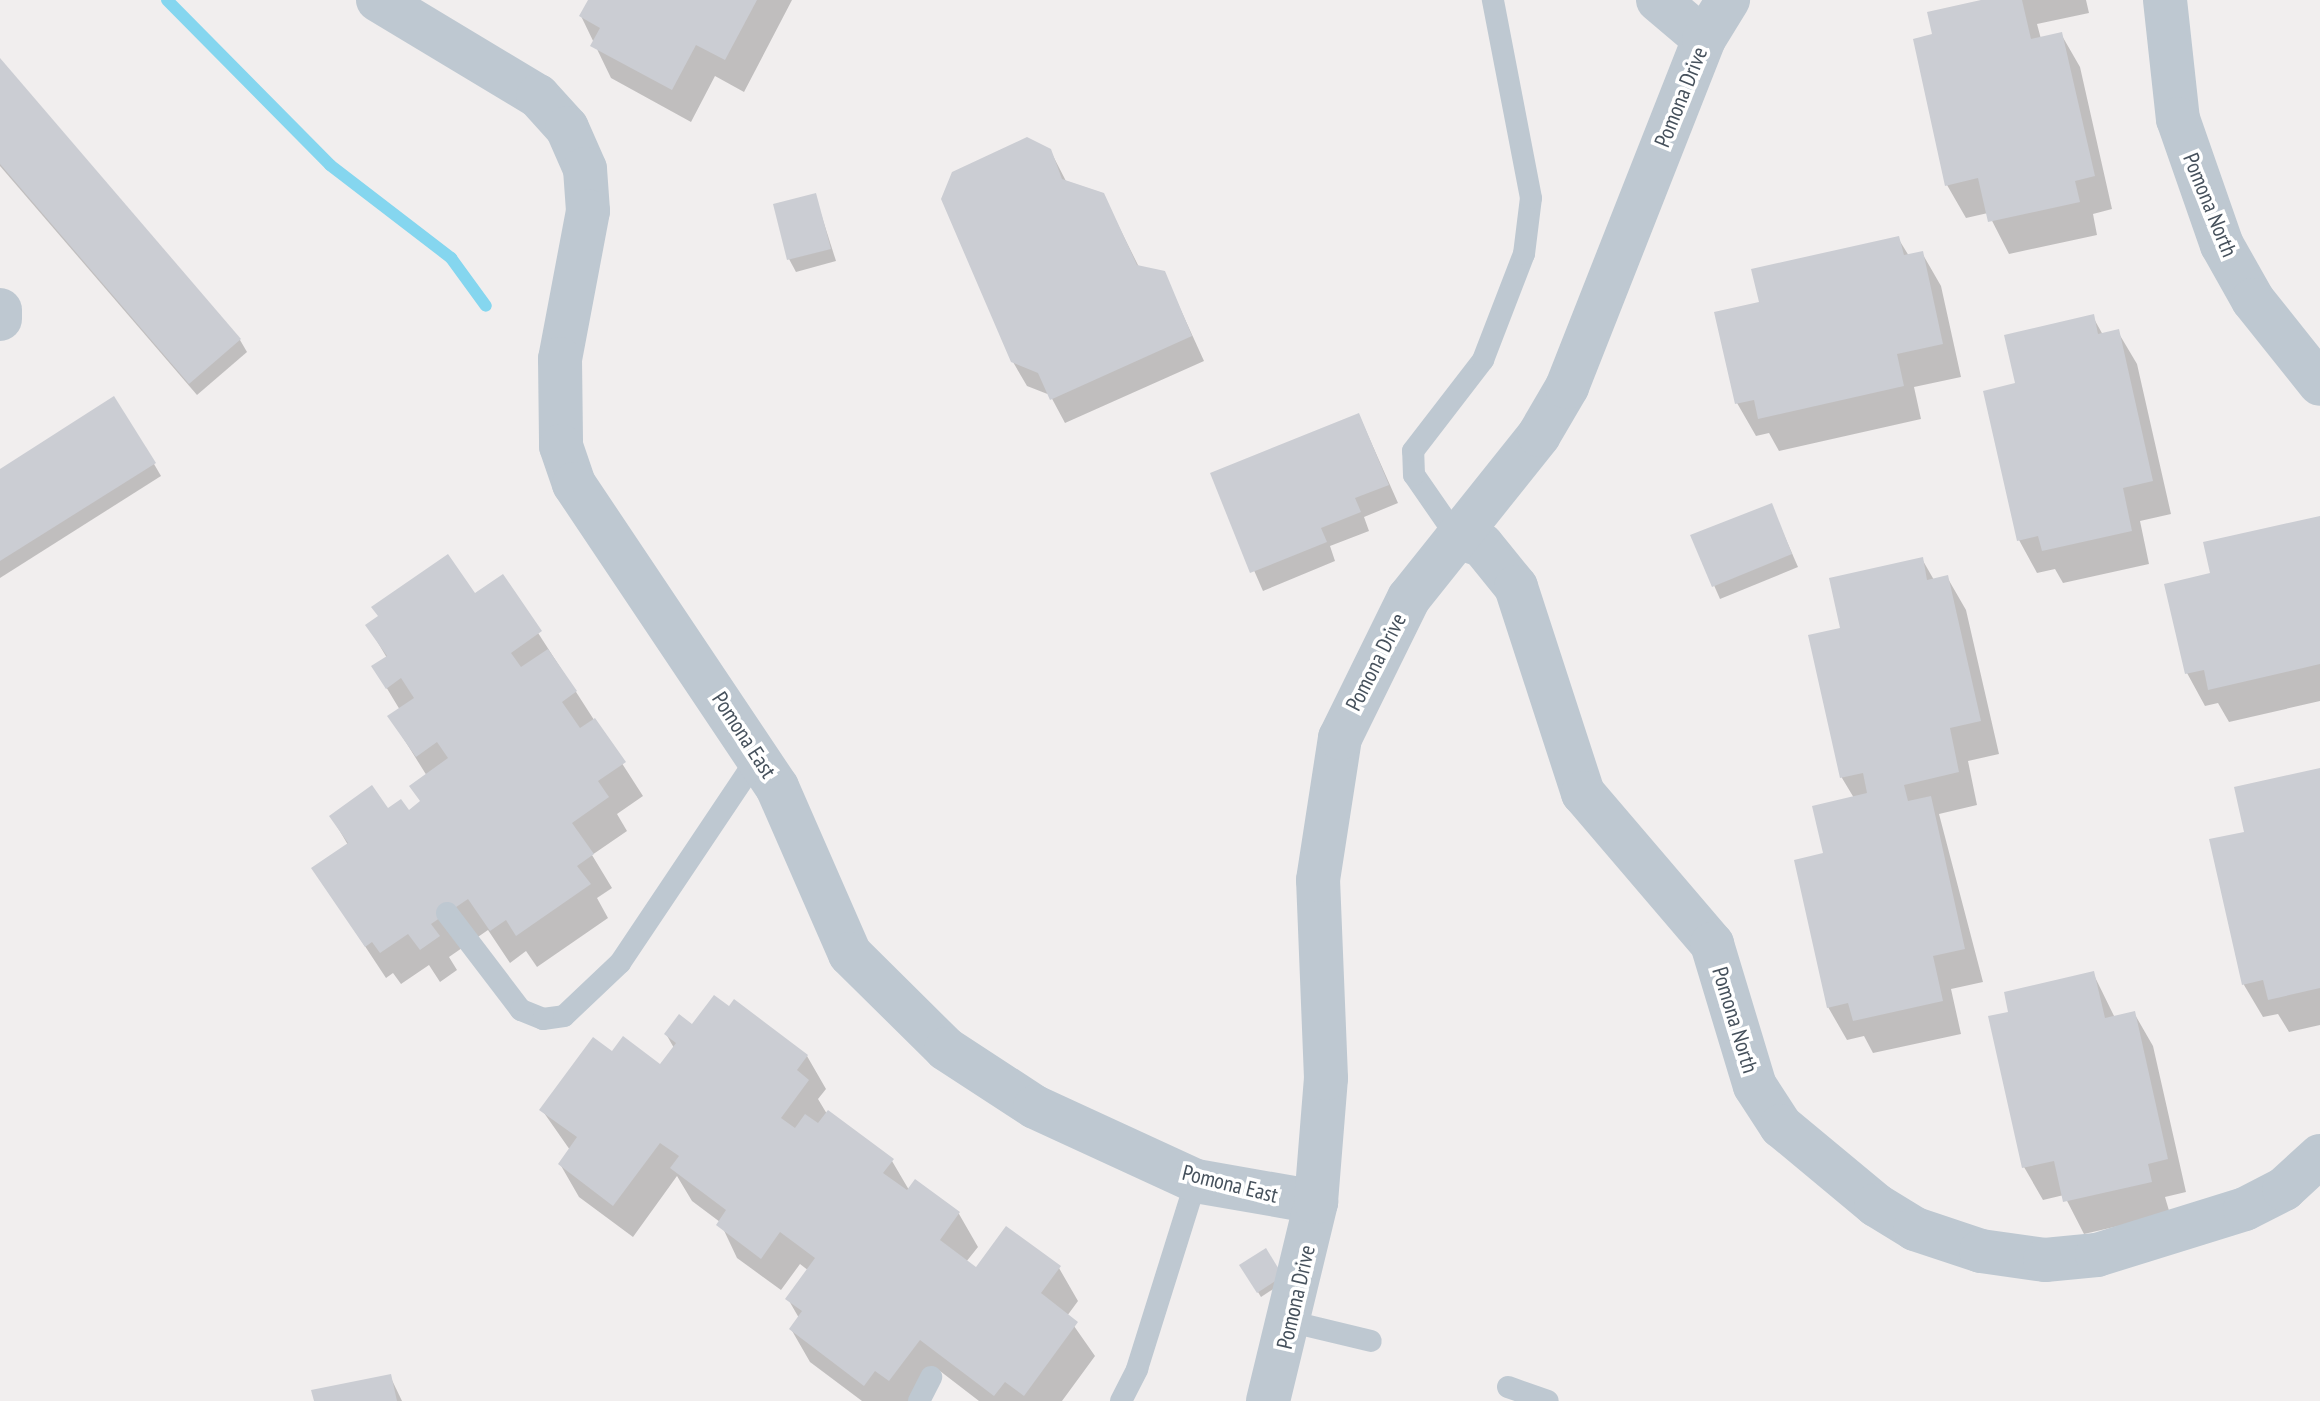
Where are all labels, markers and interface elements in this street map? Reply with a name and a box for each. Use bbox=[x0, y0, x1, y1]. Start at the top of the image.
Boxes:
street label: Pomona Drive bbox=[1649, 43, 1713, 151]
street label: Pomona North bbox=[2177, 149, 2243, 261]
street label: Pomona Drive bbox=[1340, 609, 1412, 715]
street label: Pomona East bbox=[706, 687, 782, 783]
street label: Pomona North bbox=[1706, 964, 1764, 1076]
street label: Pomona East bbox=[1180, 1159, 1280, 1209]
street label: Pomona Drive bbox=[1271, 1243, 1321, 1351]

